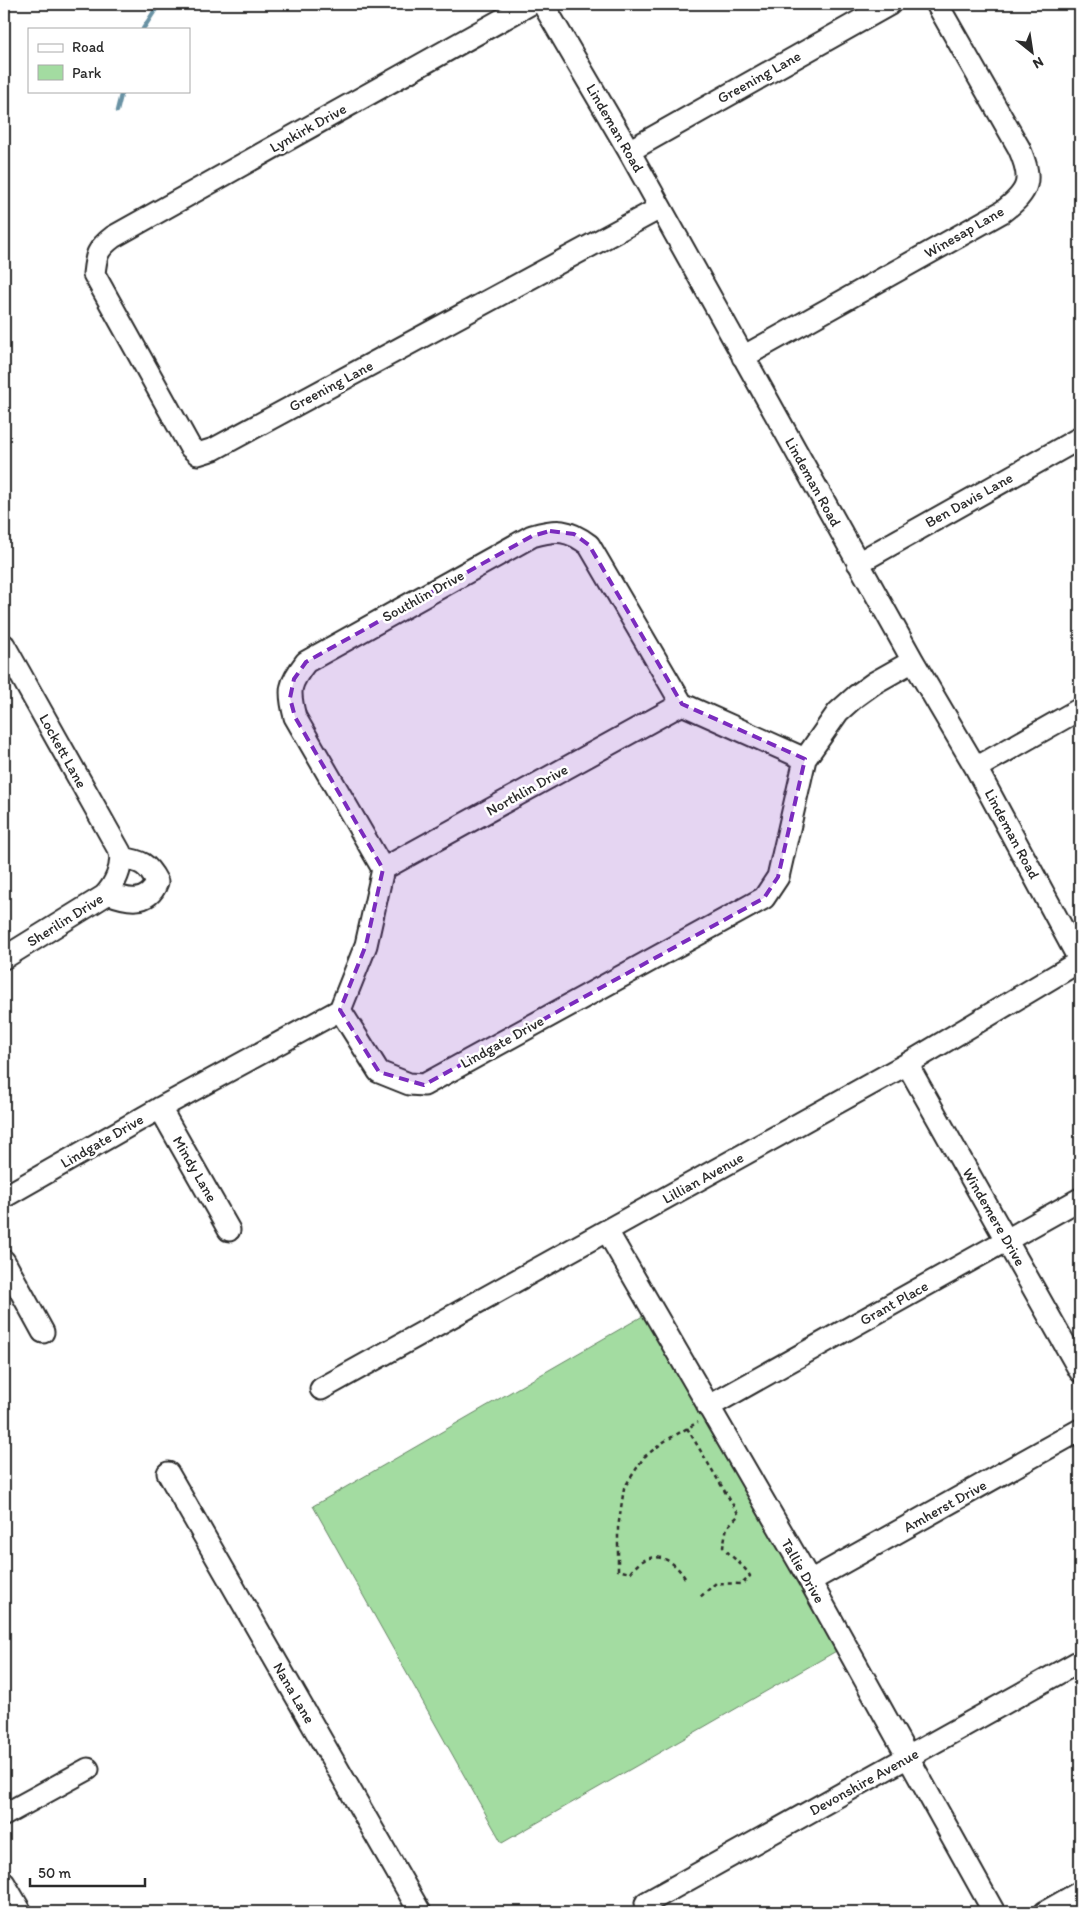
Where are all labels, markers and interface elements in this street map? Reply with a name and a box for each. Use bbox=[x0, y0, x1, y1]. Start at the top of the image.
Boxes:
legend bbox=[28, 28, 190, 92]
north arrow bbox=[1006, 28, 1056, 78]
text: Road bbox=[72, 38, 105, 56]
street label: Greening Lane bbox=[714, 47, 804, 107]
text: N bbox=[1030, 53, 1047, 73]
text: Park bbox=[72, 64, 102, 82]
street label: Lindeman Road bbox=[582, 80, 648, 176]
street label: Lynkirk Drive bbox=[267, 100, 349, 156]
street label: Winesap Lane bbox=[921, 202, 1007, 262]
street label: Greening Lane bbox=[286, 356, 376, 416]
street label: Lindeman Road bbox=[781, 434, 845, 530]
street label: Ben Davis Lane bbox=[922, 469, 1016, 531]
street label: Southlin Drive bbox=[379, 566, 467, 626]
street label: Lockett Lane bbox=[35, 711, 91, 791]
street label: Northlin Drive bbox=[483, 760, 571, 820]
street label: Lindeman Road bbox=[981, 786, 1043, 882]
street label: Sherilin Drive bbox=[24, 889, 106, 951]
street label: Lindgate Drive bbox=[457, 1012, 547, 1072]
street label: Lindgate Drive bbox=[57, 1110, 147, 1172]
street label: Mindy Lane bbox=[169, 1133, 221, 1205]
street label: Lillian Avenue bbox=[659, 1148, 747, 1208]
street label: Windemere Drive bbox=[959, 1165, 1029, 1269]
street label: Grant Place bbox=[857, 1277, 931, 1329]
street label: Amherst Drive bbox=[900, 1476, 990, 1536]
street label: Tallie Drive bbox=[777, 1536, 829, 1606]
street label: Nana Lane bbox=[269, 1659, 319, 1727]
street label: Devonshire Avenue bbox=[806, 1745, 922, 1819]
scale bar bbox=[30, 1856, 145, 1888]
text: 50 m bbox=[38, 1864, 71, 1882]

